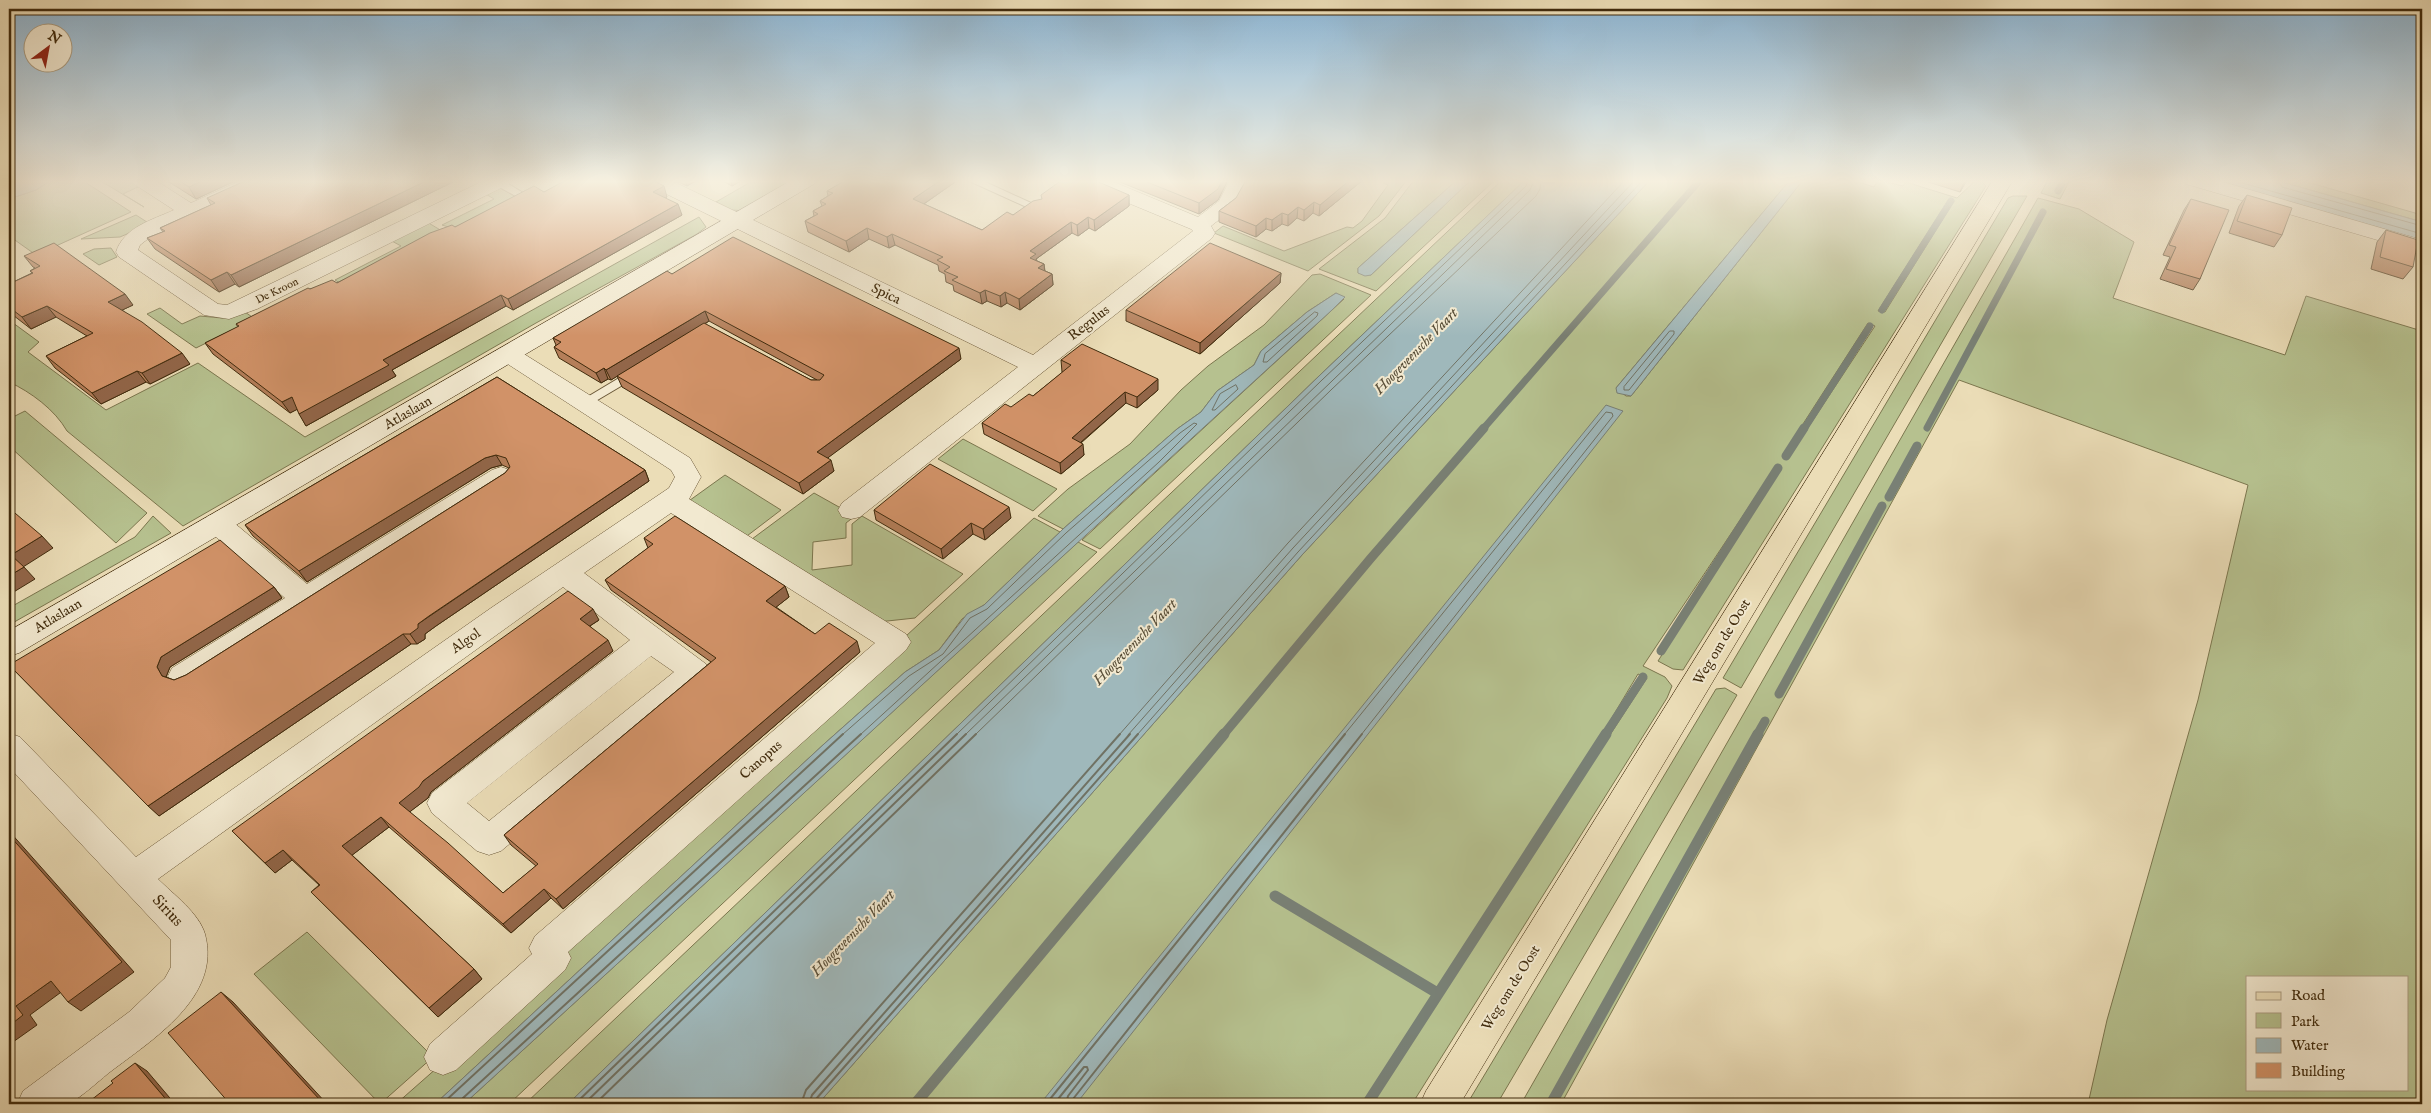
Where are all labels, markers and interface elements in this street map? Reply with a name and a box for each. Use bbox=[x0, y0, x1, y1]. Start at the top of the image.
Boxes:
north arrow bbox=[22, 22, 72, 72]
text: N bbox=[44, 26, 64, 49]
street label: De Kroon bbox=[253, 275, 301, 307]
street label: Spica bbox=[868, 279, 904, 309]
street label: Regulus bbox=[1065, 301, 1113, 345]
water label: Hoogeveensche Vaart bbox=[1369, 303, 1464, 400]
street label: Atlaslaan bbox=[380, 392, 436, 434]
street label: Atlaslaan bbox=[30, 594, 86, 638]
water label: Hoogeveensche Vaart bbox=[1088, 594, 1183, 691]
street label: Weg om de Oost bbox=[1689, 596, 1755, 688]
street label: Algol bbox=[447, 624, 484, 658]
street label: Canopus bbox=[736, 737, 786, 783]
water label: Hoogeveensche Vaart bbox=[806, 885, 901, 982]
street label: Sirius bbox=[147, 891, 187, 931]
street label: Weg om de Oost bbox=[1478, 942, 1544, 1034]
legend bbox=[2246, 976, 2408, 1090]
text: Road bbox=[2291, 986, 2326, 1005]
text: Park bbox=[2291, 1012, 2321, 1031]
text: Water bbox=[2291, 1036, 2329, 1055]
text: Building bbox=[2291, 1062, 2346, 1081]

